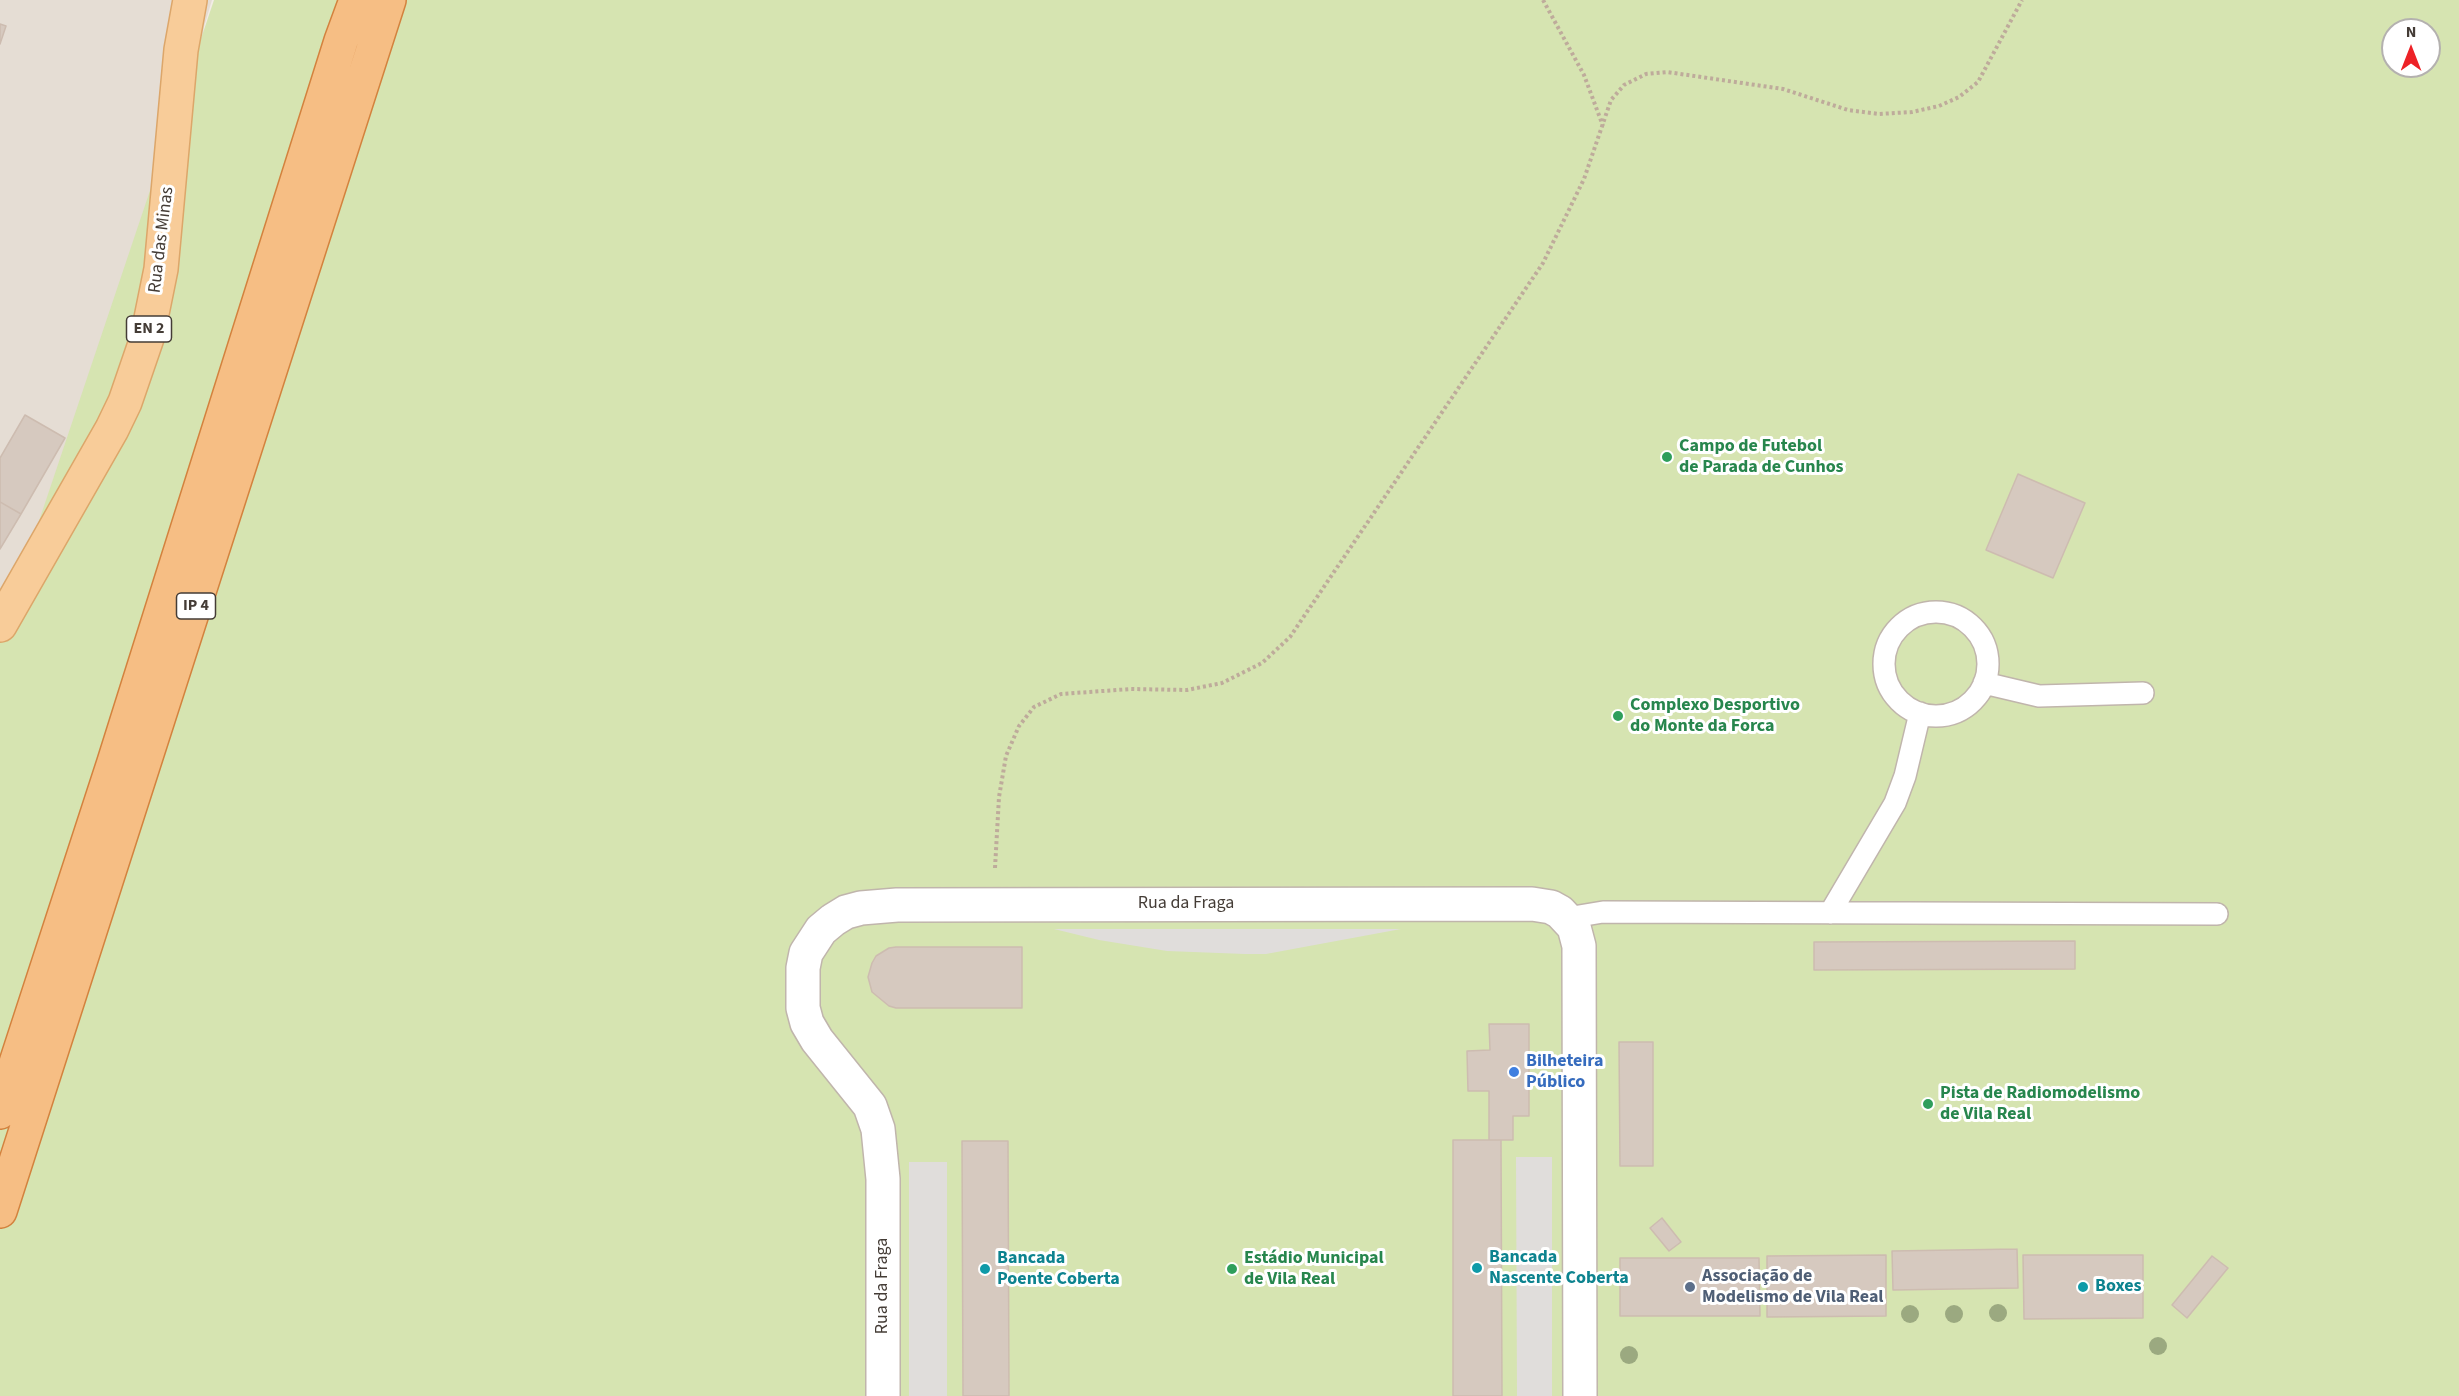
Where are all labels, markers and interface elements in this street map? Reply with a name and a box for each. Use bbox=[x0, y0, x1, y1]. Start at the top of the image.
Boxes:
north arrow bbox=[2381, 18, 2441, 78]
text: N bbox=[2406, 21, 2416, 43]
street label: Rua das Minas bbox=[145, 186, 179, 294]
road number: EN 2 bbox=[126, 316, 172, 342]
place label: Campo de Futebol de Parada de Cunhos bbox=[1679, 436, 1844, 478]
marker: Campo de Futebol de Parada de Cunhos bbox=[1660, 450, 1674, 464]
road number: IP 4 bbox=[176, 593, 216, 619]
place label: Complexo Desportivo do Monte da Forca bbox=[1630, 695, 1800, 738]
marker: Complexo Desportivo do Monte da Forca bbox=[1611, 709, 1625, 723]
street label: Rua da Fraga bbox=[1138, 893, 1234, 915]
place label: Bilheteira Público bbox=[1526, 1051, 1603, 1094]
marker: Bilheteira Público bbox=[1507, 1065, 1521, 1079]
place label: Pista de Radiomodelismo de Vila Real bbox=[1940, 1083, 2140, 1126]
marker: Pista de Radiomodelismo de Vila Real bbox=[1921, 1097, 1935, 1111]
street label: Rua da Fraga bbox=[872, 1238, 894, 1334]
place label: Bancada Nascente Coberta bbox=[1489, 1247, 1629, 1290]
place label: Bancada Poente Coberta bbox=[997, 1248, 1120, 1290]
place label: Estádio Municipal de Vila Real bbox=[1244, 1248, 1384, 1290]
marker: Bancada Nascente Coberta bbox=[1470, 1261, 1484, 1275]
marker: Bancada Poente Coberta bbox=[978, 1262, 992, 1276]
marker: Estádio Municipal de Vila Real bbox=[1225, 1262, 1239, 1276]
place label: Associação de Modelismo de Vila Real bbox=[1702, 1266, 1884, 1308]
place label: Boxes bbox=[2095, 1276, 2141, 1298]
marker: Associação de Modelismo de Vila Real bbox=[1683, 1280, 1697, 1294]
marker: Boxes bbox=[2076, 1280, 2090, 1294]

